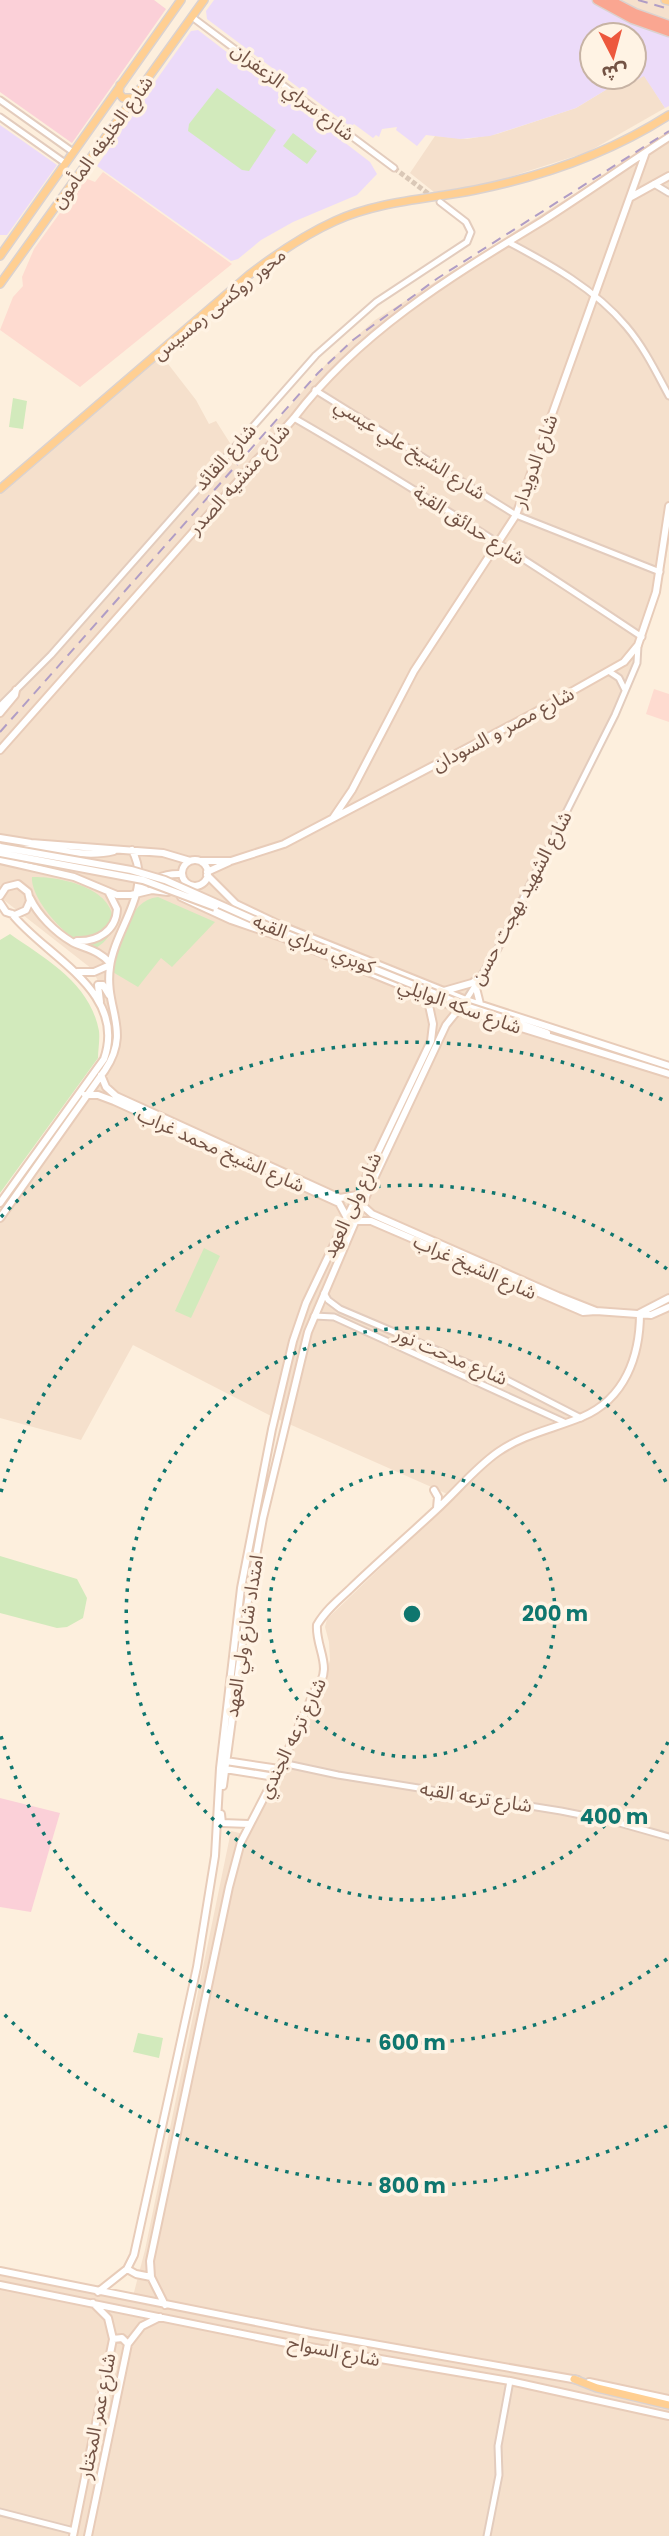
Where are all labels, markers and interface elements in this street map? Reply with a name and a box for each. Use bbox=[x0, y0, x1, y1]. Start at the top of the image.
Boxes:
north arrow bbox=[578, 21, 648, 91]
street label: شارع سراي الزعفران bbox=[225, 37, 360, 148]
text: ش bbox=[600, 58, 629, 87]
street label: شارع الخليفه المأمون bbox=[45, 70, 159, 214]
street label: محور روكسى رمسيس bbox=[146, 242, 292, 366]
street label: شارع الشيخ علي عيسي bbox=[329, 392, 491, 508]
street label: شارع الدويدار bbox=[505, 411, 564, 512]
street label: شارع منشيه الصدر bbox=[181, 418, 296, 541]
street label: شارع القائد bbox=[188, 418, 262, 496]
street label: شارع حدائق القبة bbox=[408, 479, 530, 571]
street label: شارع مصر و السودان bbox=[427, 680, 579, 778]
street label: شارع الشهيد بهجت حسن bbox=[464, 806, 578, 990]
street label: كوبري سراي القبه bbox=[248, 907, 380, 983]
street label: شارع سكه الوايلي bbox=[394, 971, 525, 1042]
street label: شارع الشيخ محمد غراب bbox=[133, 1101, 309, 1200]
street label: شارع ولى العهد bbox=[316, 1148, 388, 1262]
street label: شارع الشيخ غراب bbox=[409, 1228, 541, 1307]
street label: شارع مدحت نور bbox=[389, 1320, 512, 1392]
street label: امتداد شارع ولي العهد bbox=[218, 1553, 272, 1719]
text: 200 m bbox=[522, 1599, 588, 1628]
centre of rings bbox=[400, 1602, 424, 1626]
street label: شارع ترعه الجندي bbox=[251, 1673, 334, 1804]
street label: شارع ترعه القبه bbox=[418, 1775, 534, 1819]
text: 400 m bbox=[580, 1802, 648, 1831]
text: 600 m bbox=[378, 2028, 446, 2057]
text: 800 m bbox=[378, 2171, 446, 2200]
street label: شارع السواح bbox=[286, 2329, 382, 2373]
street label: شارع عمر المختار bbox=[71, 2351, 122, 2482]

